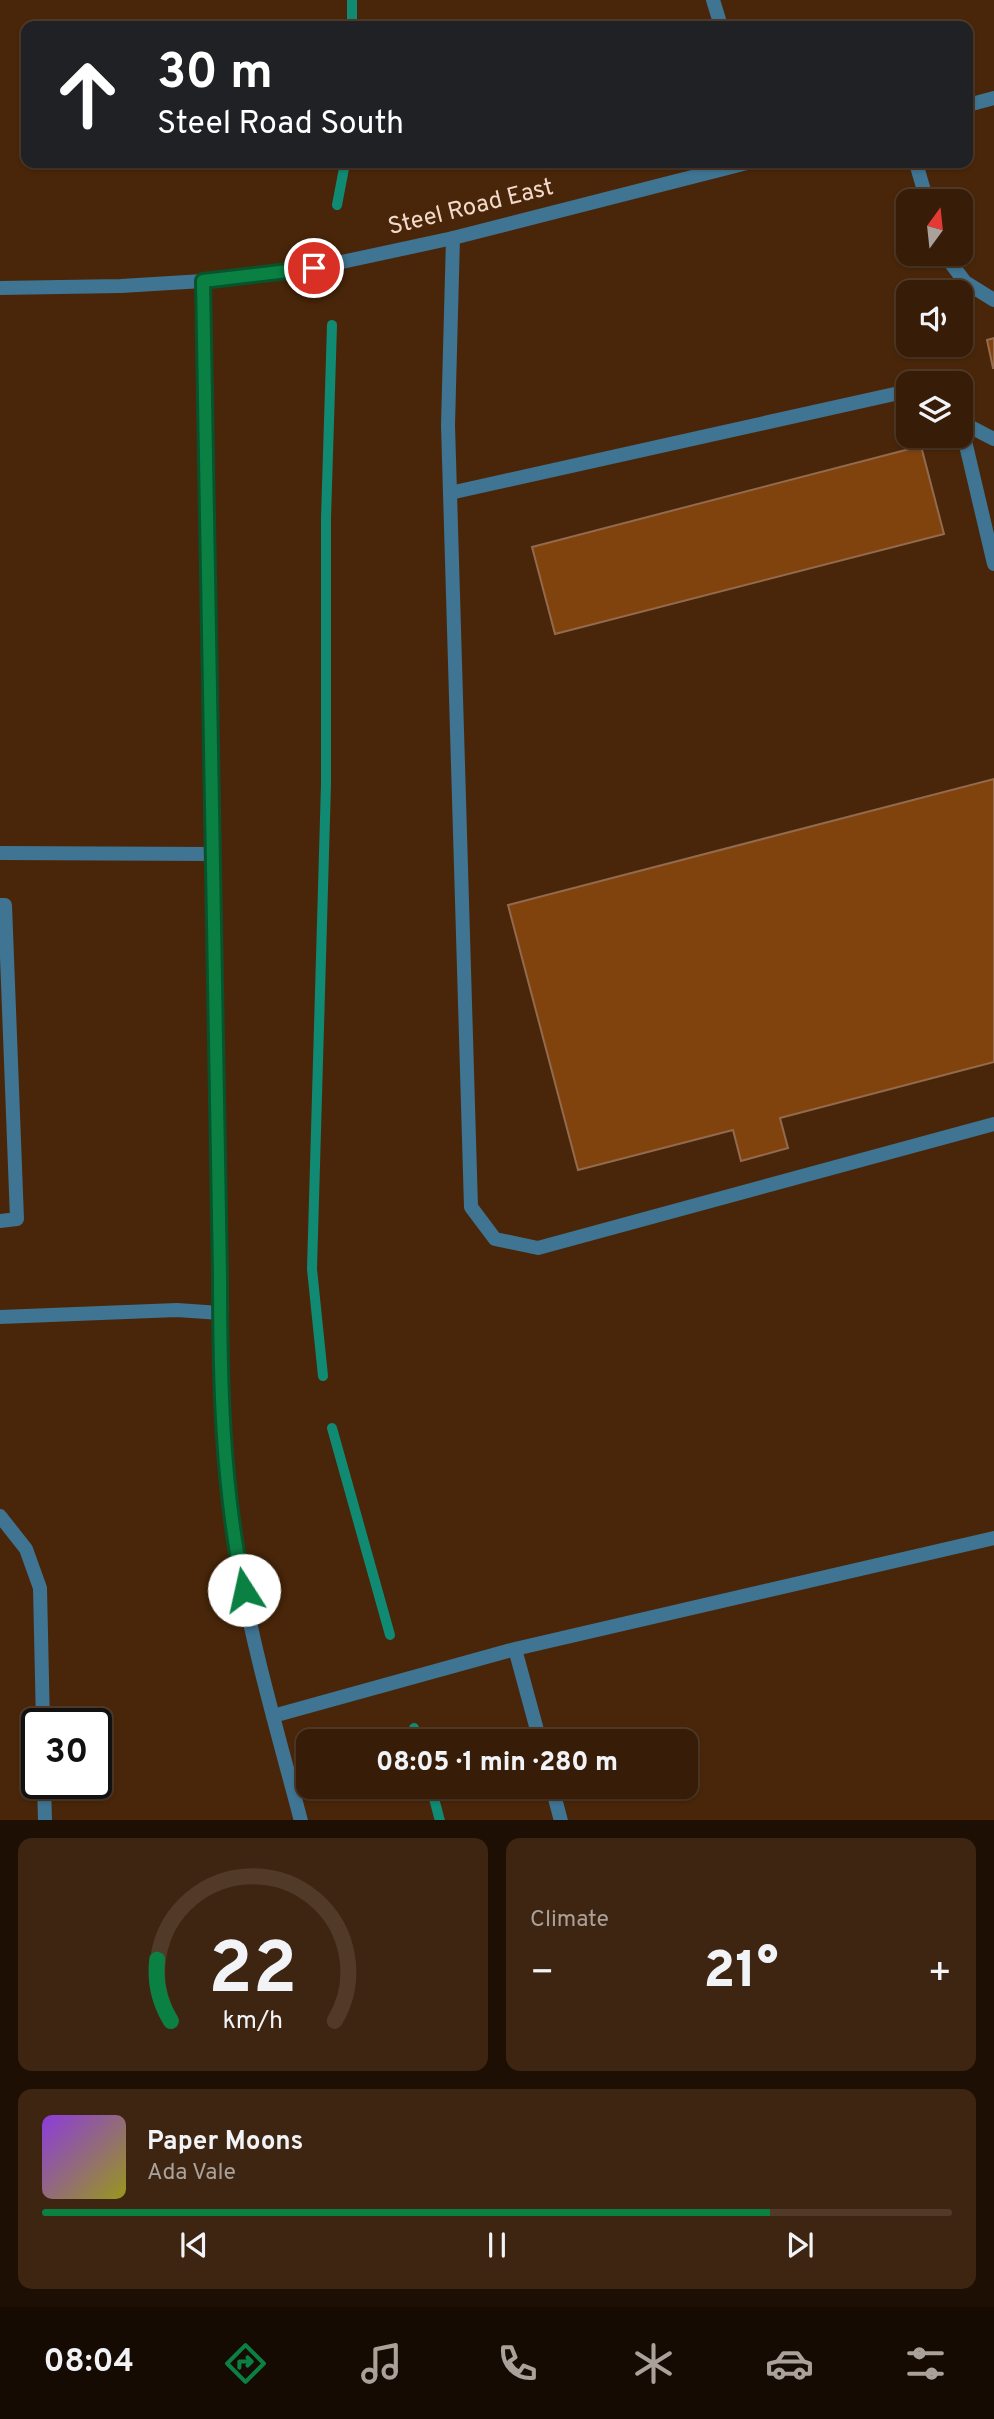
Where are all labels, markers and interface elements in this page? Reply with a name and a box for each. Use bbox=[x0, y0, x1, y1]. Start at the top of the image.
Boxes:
text: 30 m bbox=[157, 44, 273, 106]
icon: ahead bbox=[42, 49, 133, 140]
text: Steel Road South bbox=[157, 105, 404, 145]
street label: Steel Road East bbox=[385, 173, 557, 243]
north arrow bbox=[896, 189, 973, 266]
map controls bbox=[896, 189, 973, 448]
pin bbox=[284, 238, 344, 298]
icon: arrive bbox=[295, 249, 333, 287]
button: sound bbox=[896, 280, 973, 357]
button: layers bbox=[896, 371, 973, 448]
position arrow bbox=[207, 1553, 281, 1627]
speed limit sign: 30 bbox=[21, 1708, 112, 1799]
text: 08:05 · 1 min · 280 m bbox=[376, 1747, 618, 1780]
text: Climate bbox=[530, 1906, 609, 1935]
text: 22 bbox=[208, 1927, 298, 2019]
text: 21° bbox=[704, 1940, 778, 2006]
text: − bbox=[530, 1950, 555, 1999]
text: + bbox=[927, 1950, 952, 1999]
text: km/h bbox=[223, 2005, 283, 2037]
text: Paper Moons bbox=[147, 2126, 303, 2159]
text: Ada Vale bbox=[147, 2159, 236, 2188]
icon: previous bbox=[175, 2226, 213, 2264]
icon: pause bbox=[478, 2226, 516, 2264]
icon: next bbox=[781, 2226, 819, 2264]
icon: directions bbox=[221, 2339, 270, 2388]
icon: music bbox=[357, 2339, 406, 2388]
icon: phone bbox=[493, 2339, 542, 2388]
icon: climate bbox=[629, 2339, 678, 2388]
icon: car bbox=[765, 2339, 814, 2388]
icon: filters bbox=[901, 2339, 950, 2388]
text: 08:04 bbox=[44, 2343, 134, 2383]

